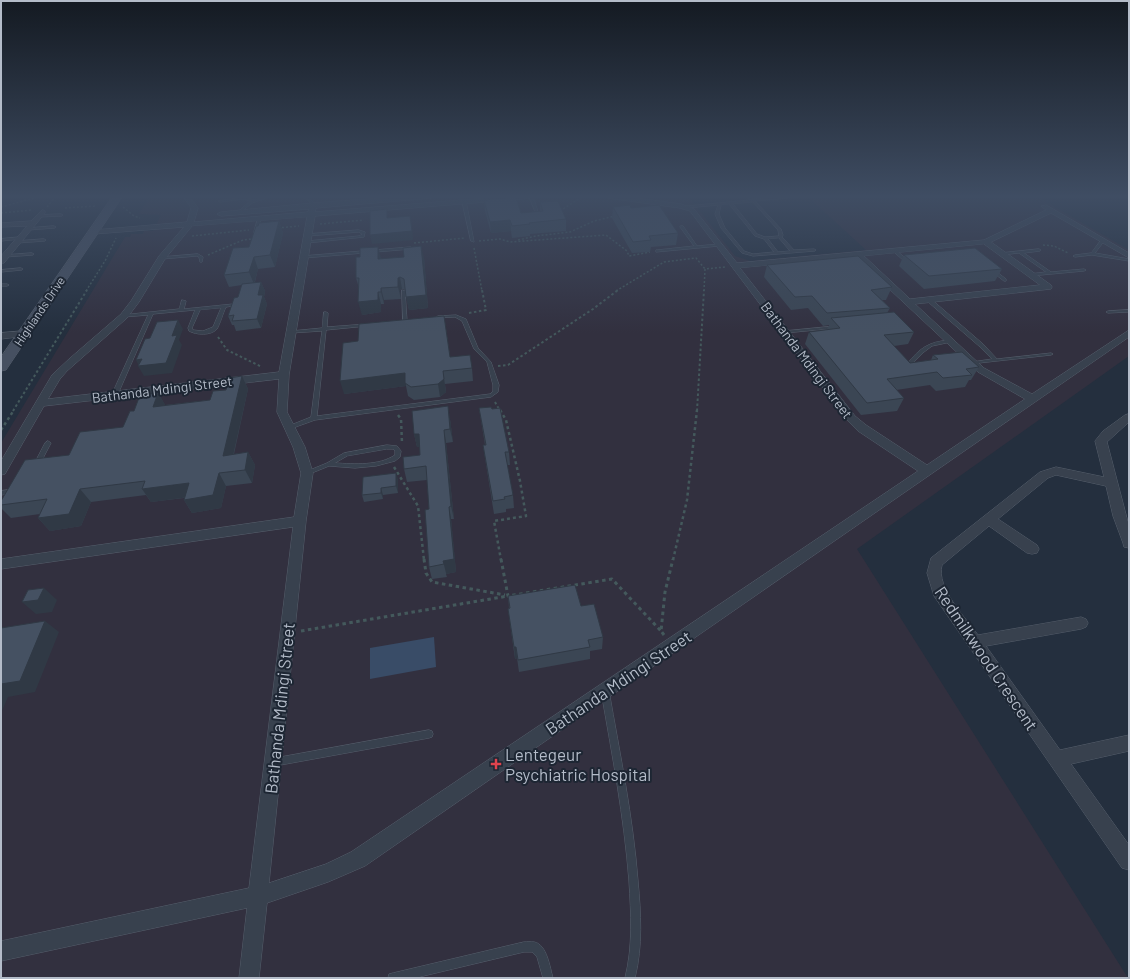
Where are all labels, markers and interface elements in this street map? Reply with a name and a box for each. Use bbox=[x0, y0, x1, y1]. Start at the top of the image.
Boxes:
street label: Highlands Drive bbox=[11, 274, 67, 348]
street label: Bathanda Mdingi Street bbox=[758, 298, 856, 422]
street label: Bathanda Mdingi Street bbox=[91, 372, 233, 406]
street label: Redmilkwood Crescent bbox=[931, 582, 1043, 734]
street label: Bathanda Mdingi Street bbox=[260, 622, 298, 794]
street label: Bathanda Mdingi Street bbox=[541, 626, 695, 738]
place label: Lentegeur Psychiatric Hospital bbox=[505, 744, 651, 784]
marker: Lentegeur Psychiatric Hospital bbox=[490, 758, 502, 770]

